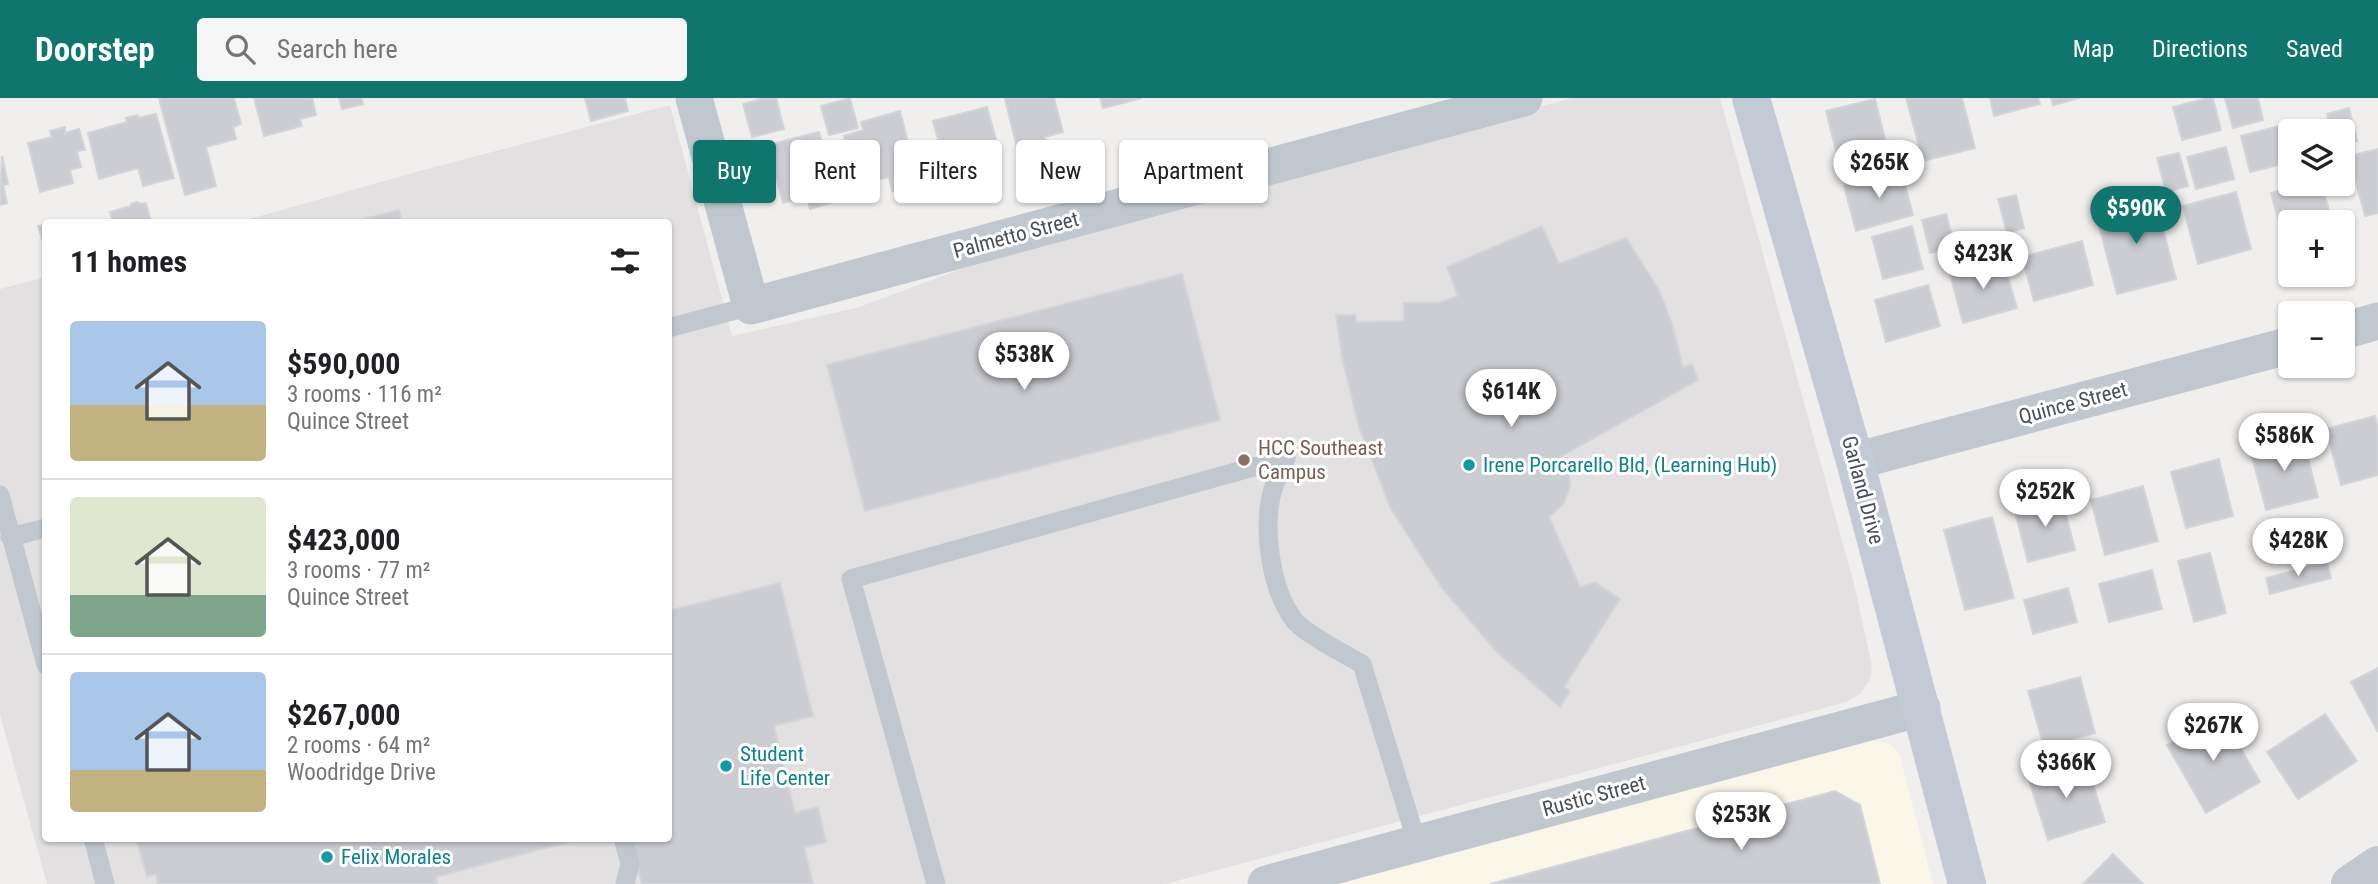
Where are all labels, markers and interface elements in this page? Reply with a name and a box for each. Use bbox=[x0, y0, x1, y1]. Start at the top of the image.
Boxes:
search box bbox=[197, 18, 687, 81]
text: Doorstep bbox=[35, 30, 155, 69]
icon: search bbox=[221, 30, 259, 68]
text: Search here bbox=[277, 34, 398, 64]
text: Map bbox=[2073, 35, 2114, 63]
text: Directions bbox=[2152, 35, 2248, 63]
text: Saved bbox=[2286, 35, 2343, 63]
map controls bbox=[2278, 119, 2355, 378]
button: layers bbox=[2278, 119, 2355, 196]
chip: Buy bbox=[693, 140, 776, 203]
chip: Rent bbox=[790, 140, 880, 203]
chip: Filters bbox=[894, 140, 1002, 203]
chip: New bbox=[1016, 140, 1105, 203]
chip: Apartment bbox=[1119, 140, 1268, 203]
pin: $265K bbox=[1830, 140, 1928, 200]
text: $265K bbox=[1849, 149, 1909, 176]
pin: $590K bbox=[2087, 186, 2185, 246]
text: $590K bbox=[2106, 195, 2166, 222]
street label: Palmetto Street bbox=[951, 207, 1081, 263]
button: + bbox=[2278, 210, 2355, 287]
pin: $423K bbox=[1934, 232, 2032, 291]
text: $423K bbox=[1953, 240, 2013, 267]
icon: filters bbox=[606, 242, 644, 280]
text: 11 homes bbox=[70, 244, 187, 279]
button: − bbox=[2278, 301, 2355, 378]
pin: $538K bbox=[975, 332, 1073, 392]
text: $538K bbox=[994, 341, 1054, 368]
text: $590,000 bbox=[287, 346, 400, 381]
icon: home bbox=[126, 349, 210, 433]
pin: $614K bbox=[1462, 370, 1560, 429]
street label: Quince Street bbox=[2016, 377, 2130, 429]
text: $614K bbox=[1481, 378, 1541, 405]
text: 3 rooms · 116 m² bbox=[287, 381, 442, 408]
text: Quince Street bbox=[287, 408, 409, 435]
pin: $586K bbox=[2235, 414, 2333, 473]
text: $586K bbox=[2254, 422, 2314, 449]
street label: Garland Drive bbox=[1837, 433, 1889, 547]
place label: HCC Southeast Campus bbox=[1258, 436, 1383, 484]
marker: HCC Southeast Campus bbox=[1236, 452, 1252, 468]
place label: Irene Porcarello Bld, (Learning Hub) bbox=[1483, 453, 1777, 477]
marker: Irene Porcarello Bld, (Learning Hub) bbox=[1461, 457, 1477, 473]
pin: $252K bbox=[1996, 470, 2094, 529]
text: $252K bbox=[2015, 478, 2075, 505]
pin: $428K bbox=[2249, 518, 2347, 578]
text: $423,000 bbox=[287, 522, 400, 557]
icon: home bbox=[126, 525, 210, 609]
text: $428K bbox=[2268, 527, 2328, 554]
text: 3 rooms · 77 m² bbox=[287, 557, 430, 584]
text: Quince Street bbox=[287, 584, 409, 611]
text: $267,000 bbox=[287, 697, 400, 732]
icon: home bbox=[126, 700, 210, 784]
pin: $267K bbox=[2164, 704, 2262, 763]
text: $267K bbox=[2183, 712, 2243, 739]
text: 2 rooms · 64 m² bbox=[287, 732, 430, 759]
pin: $366K bbox=[2017, 740, 2115, 800]
place label: Student Life Center bbox=[740, 742, 830, 790]
text: $366K bbox=[2036, 749, 2096, 776]
marker: Student Life Center bbox=[718, 758, 734, 774]
text: Woodridge Drive bbox=[287, 759, 436, 786]
street label: Rustic Street bbox=[1540, 771, 1648, 821]
pin: $253K bbox=[1692, 792, 1790, 852]
text: $253K bbox=[1711, 801, 1771, 828]
place label: Felix Morales bbox=[341, 845, 451, 869]
marker: Felix Morales bbox=[319, 849, 335, 865]

